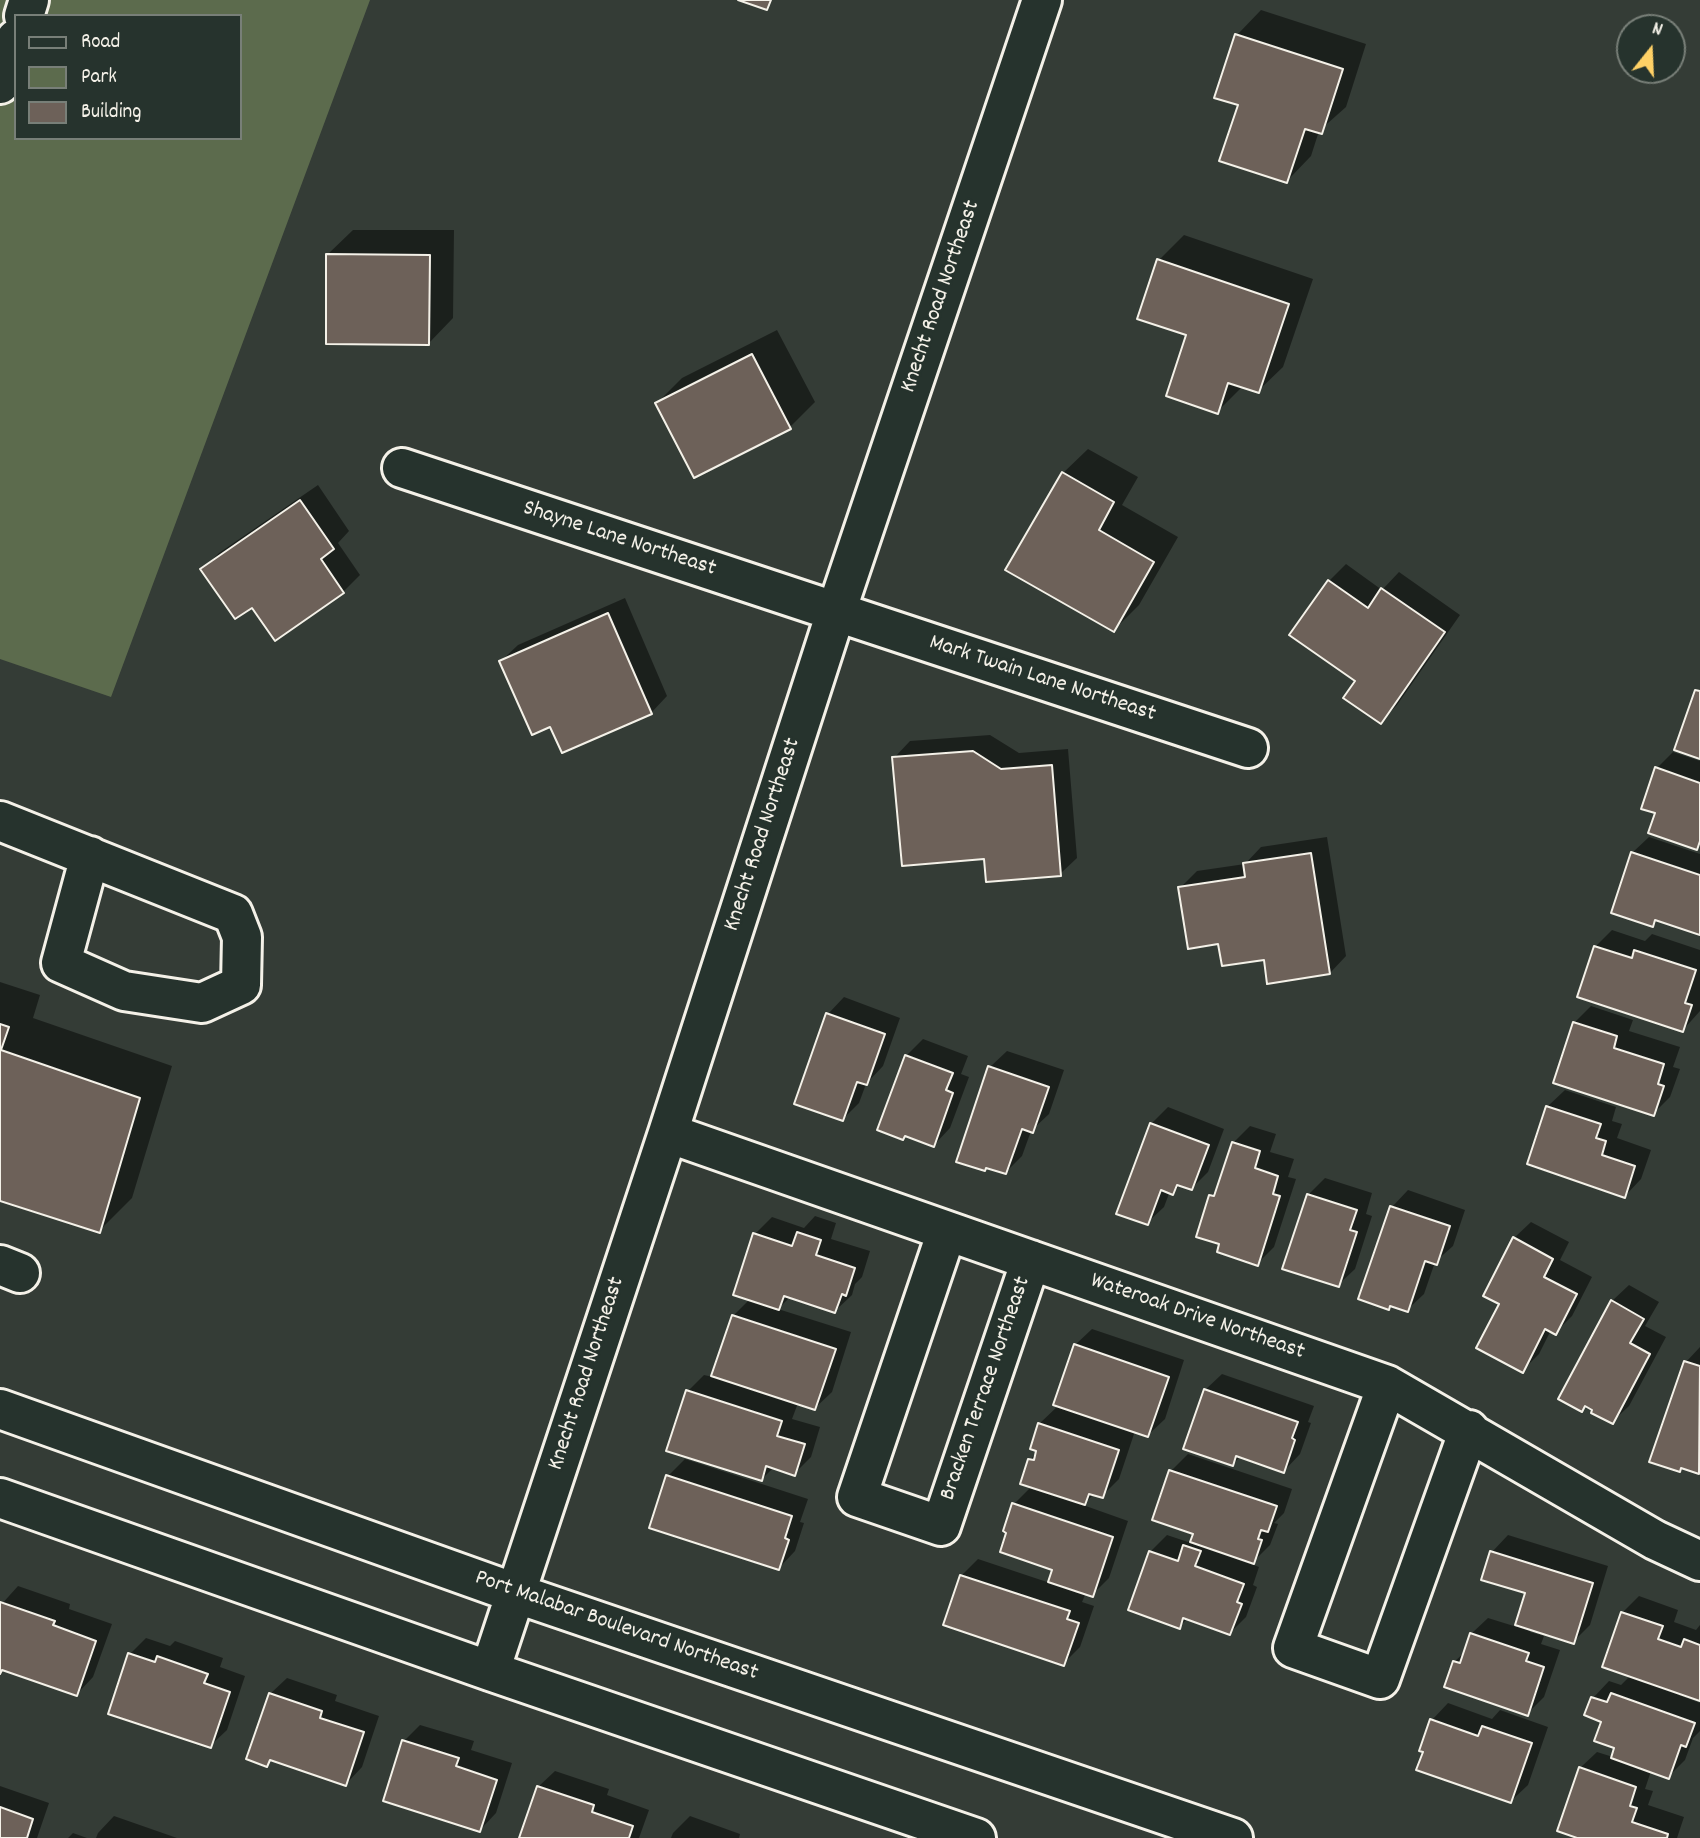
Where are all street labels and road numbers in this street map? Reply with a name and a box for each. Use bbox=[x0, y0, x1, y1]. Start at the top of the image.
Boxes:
street label: Knecht Road Northeast bbox=[896, 197, 988, 397]
street label: Shayne Lane Northeast bbox=[519, 496, 719, 584]
street label: Mark Twain Lane Northeast bbox=[925, 630, 1159, 730]
street label: Knecht Road Northeast bbox=[720, 735, 808, 935]
street label: Wateroak Drive Northeast bbox=[1086, 1268, 1308, 1368]
street label: Bracken Terrace Northeast bbox=[936, 1273, 1038, 1505]
street label: Knecht Road Northeast bbox=[544, 1274, 632, 1474]
street label: Port Malabar Boulevard Northeast bbox=[471, 1565, 761, 1689]

